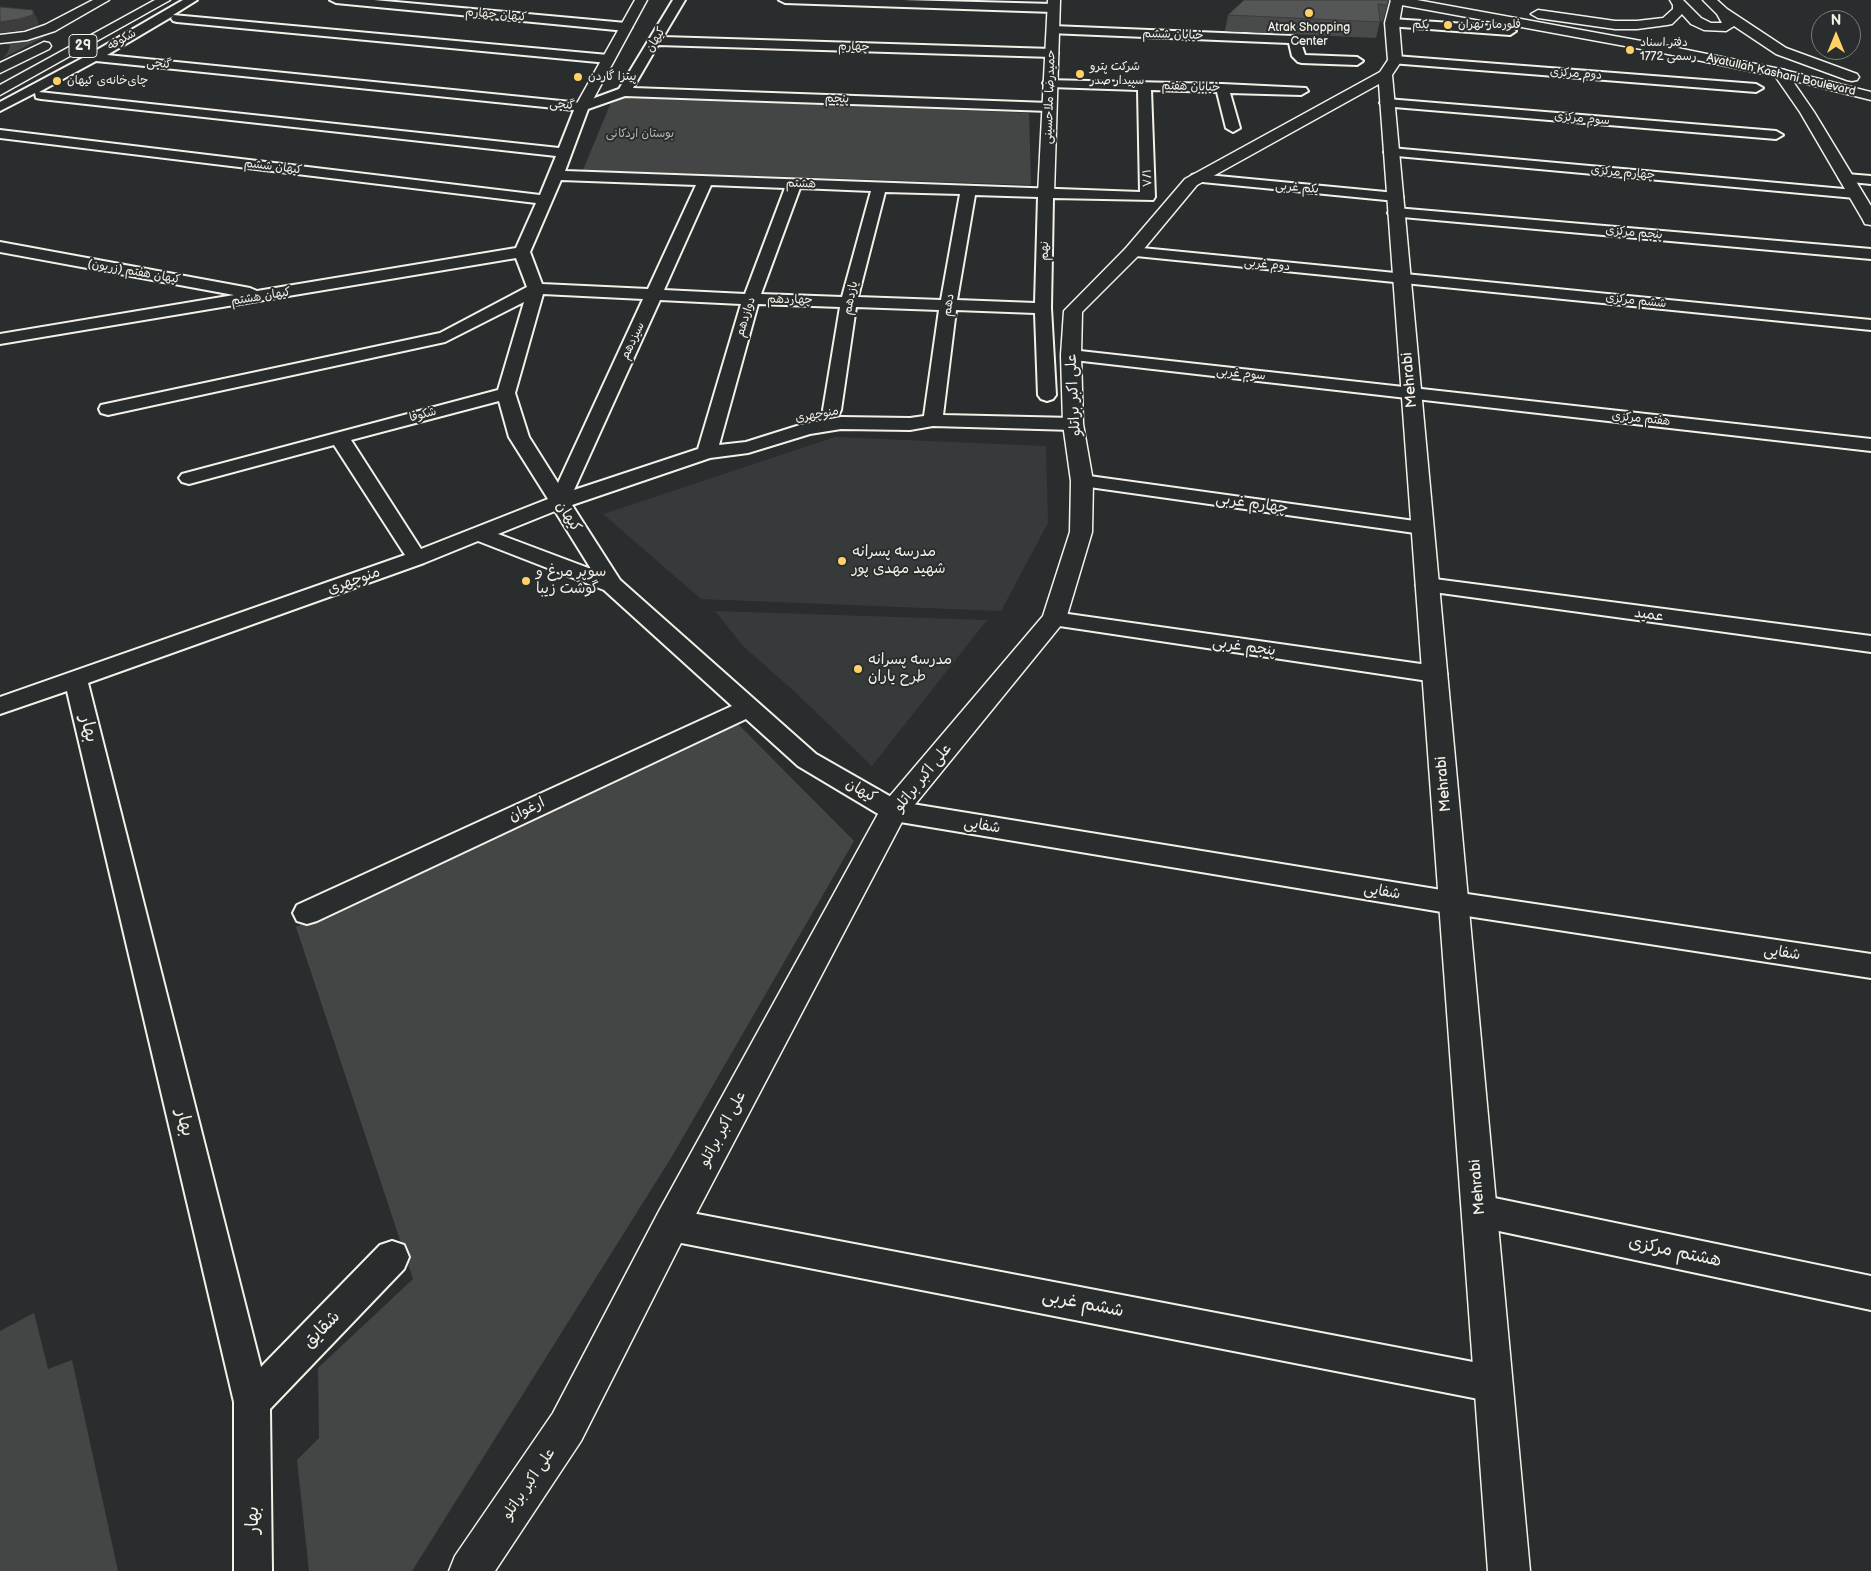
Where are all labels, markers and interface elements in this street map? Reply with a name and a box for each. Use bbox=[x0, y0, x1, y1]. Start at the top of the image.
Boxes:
street label: کیهان چهارم bbox=[465, 5, 527, 25]
marker: Atrak Shopping Center bbox=[1303, 7, 1315, 19]
north arrow bbox=[1811, 10, 1861, 60]
text: N bbox=[1831, 12, 1841, 29]
street label: یکم bbox=[1412, 17, 1430, 33]
place label: فلورمار تهران bbox=[1458, 18, 1521, 32]
marker: فلورمار تهران bbox=[1442, 19, 1454, 31]
place label: Atrak Shopping Center bbox=[1268, 21, 1350, 49]
street label: کیهان bbox=[643, 25, 669, 55]
street label: شکوفه bbox=[105, 26, 139, 54]
street label: خیابان ششم bbox=[1142, 27, 1204, 43]
road number: 29 bbox=[69, 34, 97, 58]
place label: دفتر اسناد رسمی 1772 bbox=[1640, 36, 1696, 64]
street label: چهارم bbox=[838, 39, 870, 55]
marker: دفتر اسناد رسمی 1772 bbox=[1624, 44, 1636, 56]
street label: حمیدرضا ملاحسینی bbox=[1041, 49, 1059, 145]
street label: Ayatullah Kashani Boulevard bbox=[1705, 51, 1857, 99]
street label: گنجی bbox=[146, 56, 172, 72]
place label: شرکت پترو سپیدار صدر bbox=[1090, 60, 1144, 88]
street label: دوم مرکزی bbox=[1549, 65, 1603, 83]
marker: شرکت پترو سپیدار صدر bbox=[1074, 68, 1086, 80]
place label: پیتزا گاردن bbox=[588, 70, 636, 84]
marker: پیتزا گاردن bbox=[572, 71, 584, 83]
place label: چای‌خانه‌ی کیهان bbox=[67, 74, 148, 88]
marker: چای‌خانه‌ی کیهان bbox=[51, 75, 63, 87]
street label: خیابان هفتم bbox=[1161, 79, 1221, 95]
street label: پنجم bbox=[825, 91, 849, 107]
street label: گنجی bbox=[549, 97, 575, 113]
street label: سوم مرکزی bbox=[1554, 109, 1610, 129]
park label: بوستان اردکانی bbox=[606, 127, 674, 141]
street label: کیهان ششم bbox=[243, 156, 303, 178]
street label: چهارم مرکزی bbox=[1590, 163, 1656, 183]
street label: ۷/۱ bbox=[1140, 169, 1156, 187]
street label: هشتم bbox=[786, 176, 816, 192]
street label: یکم غربی bbox=[1275, 179, 1319, 197]
street label: پنجم مرکزی bbox=[1605, 223, 1663, 243]
street label: نهم bbox=[1038, 241, 1052, 261]
street label: دوم غربی bbox=[1243, 255, 1291, 275]
street label: کیهان هفتم (زریون) bbox=[86, 257, 182, 287]
street label: یازدهم bbox=[840, 280, 862, 316]
street label: کیهان هشتم bbox=[230, 285, 292, 309]
street label: ششم مرکزی bbox=[1605, 291, 1667, 311]
street label: چهاردهم bbox=[767, 292, 813, 308]
street label: دهم bbox=[940, 293, 958, 317]
street label: دوازدهم bbox=[733, 295, 759, 339]
street label: سیزدهم bbox=[618, 320, 648, 362]
street label: Mehrabi bbox=[1399, 351, 1421, 409]
street label: علی اکبر براتلو bbox=[1063, 353, 1085, 437]
street label: سوم غربی bbox=[1216, 364, 1266, 384]
street label: منوچهری bbox=[794, 404, 840, 426]
street label: شکوفا bbox=[408, 405, 438, 425]
street label: هفتم مرکزی bbox=[1611, 409, 1671, 429]
street label: چهارم غربی bbox=[1215, 490, 1289, 518]
street label: کیهان bbox=[551, 498, 585, 536]
place label: مدرسه پسرانه شهید مهدی پور bbox=[852, 543, 946, 578]
marker: مدرسه پسرانه شهید مهدی پور bbox=[836, 555, 848, 567]
street label: منوچهری bbox=[325, 563, 383, 599]
place label: سوپر مرغ و گوشت زیبا bbox=[536, 563, 606, 598]
marker: سوپر مرغ و گوشت زیبا bbox=[520, 575, 532, 587]
street label: عمید bbox=[1633, 604, 1665, 626]
street label: پنجم غربی bbox=[1211, 634, 1277, 660]
place label: مدرسه پسرانه طرح یاران bbox=[868, 651, 952, 686]
marker: مدرسه پسرانه طرح یاران bbox=[852, 663, 864, 675]
street label: بهار bbox=[74, 713, 102, 745]
street label: علی اکبر براتلو bbox=[890, 740, 956, 816]
street label: Mehrabi bbox=[1433, 755, 1455, 813]
street label: کیهان bbox=[842, 775, 880, 807]
street label: ارغوان bbox=[506, 794, 548, 826]
street label: شفایی bbox=[962, 814, 1002, 838]
street label: شفایی bbox=[1362, 880, 1402, 904]
street label: شفایی bbox=[1762, 942, 1802, 964]
street label: علی اکبر براتلو bbox=[696, 1088, 750, 1170]
street label: بهار bbox=[170, 1107, 198, 1139]
street label: Mehrabi bbox=[1467, 1158, 1489, 1216]
street label: هشتم مرکزی bbox=[1626, 1232, 1724, 1272]
street label: ششم غربی bbox=[1040, 1286, 1126, 1322]
street label: شقایق bbox=[299, 1307, 345, 1353]
street label: علی اکبر براتلو bbox=[499, 1445, 559, 1523]
street label: بهار bbox=[242, 1506, 264, 1534]

